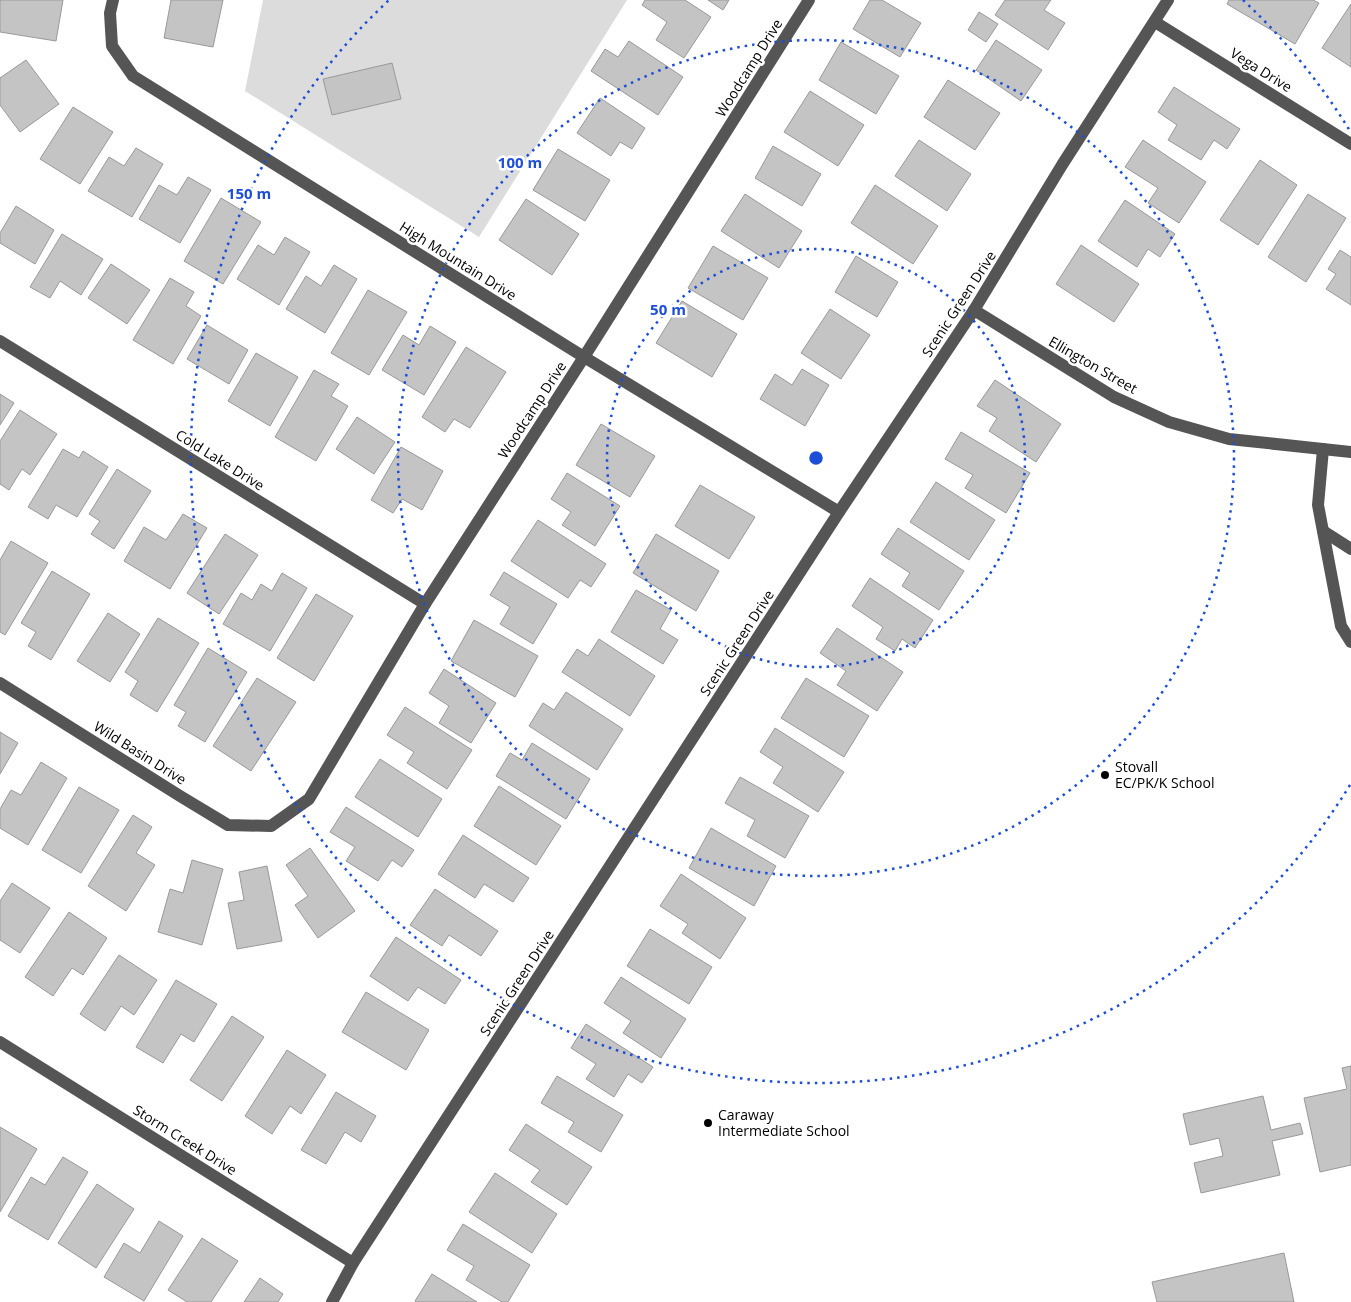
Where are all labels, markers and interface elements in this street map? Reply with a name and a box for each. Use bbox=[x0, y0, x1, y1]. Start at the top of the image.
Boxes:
street label: Woodcamp Drive bbox=[711, 15, 786, 120]
street label: Vega Drive bbox=[1227, 43, 1296, 96]
text: 100 m bbox=[498, 152, 542, 172]
text: 150 m bbox=[227, 183, 271, 203]
street label: High Mountain Drive bbox=[396, 217, 521, 304]
street label: Scenic Green Drive bbox=[917, 247, 1000, 360]
text: 50 m bbox=[650, 299, 686, 319]
street label: Ellington Street bbox=[1045, 332, 1141, 398]
street label: Woodcamp Drive bbox=[493, 357, 570, 462]
street label: Cold Lake Drive bbox=[172, 425, 268, 495]
centre of rings bbox=[807, 449, 825, 467]
street label: Scenic Green Drive bbox=[695, 586, 778, 699]
street label: Wild Basin Drive bbox=[90, 717, 190, 789]
place label: Stovall EC/PK/K School bbox=[1115, 757, 1214, 792]
marker: Stovall EC/PK/K School bbox=[1099, 769, 1111, 781]
street label: Scenic Green Drive bbox=[475, 926, 558, 1039]
street label: Storm Creek Drive bbox=[130, 1100, 241, 1179]
place label: Caraway Intermediate School bbox=[718, 1105, 850, 1140]
marker: Caraway Intermediate School bbox=[702, 1117, 714, 1129]

